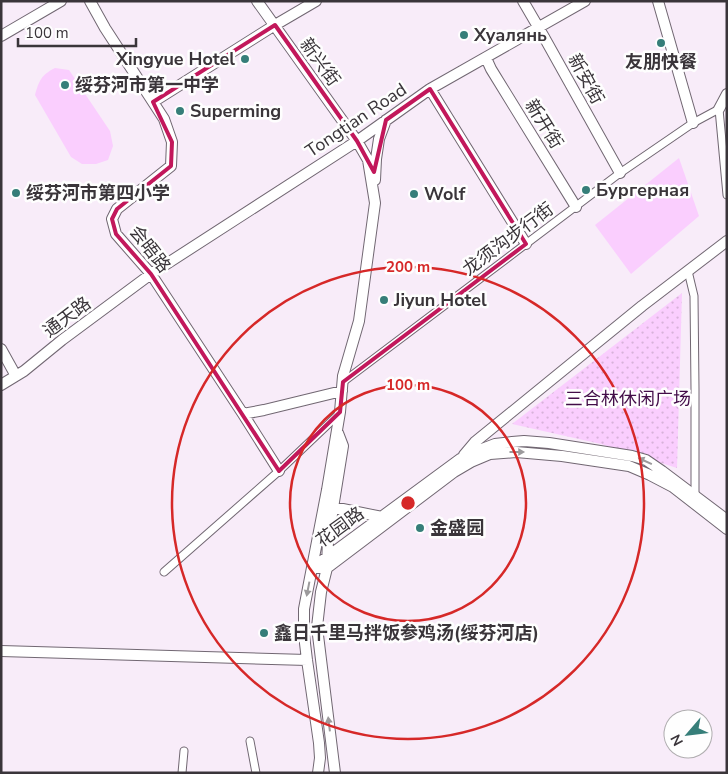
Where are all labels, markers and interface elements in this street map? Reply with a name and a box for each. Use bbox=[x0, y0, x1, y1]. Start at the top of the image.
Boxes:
scale bar bbox=[18, 15, 135, 47]
text: 100 m bbox=[25, 23, 69, 43]
place label: Хуалянь bbox=[473, 23, 547, 47]
marker: Хуалянь bbox=[458, 29, 470, 41]
street label: 新兴街 bbox=[294, 33, 346, 91]
marker: 友朋快餐 bbox=[655, 37, 667, 49]
place label: Xingyue Hotel bbox=[115, 47, 235, 71]
street label: 新安街 bbox=[562, 50, 610, 108]
place label: 友朋快餐 bbox=[625, 50, 697, 74]
marker: Xingyue Hotel bbox=[239, 53, 251, 65]
place label: 绥芬河市第一中学 bbox=[75, 73, 219, 97]
street label: Tongtian Road bbox=[301, 77, 411, 163]
marker: 绥芬河市第一中学 bbox=[59, 79, 71, 91]
street label: 新开街 bbox=[520, 95, 568, 153]
place label: Superming bbox=[190, 99, 281, 123]
marker: Superming bbox=[174, 105, 186, 117]
place label: Бургерная bbox=[596, 178, 689, 202]
place label: 绥芬河市第四小学 bbox=[26, 181, 170, 205]
place label: Wolf bbox=[424, 182, 466, 206]
marker: Бургерная bbox=[580, 184, 592, 196]
marker: 绥芬河市第四小学 bbox=[10, 187, 22, 199]
marker: Wolf bbox=[408, 188, 420, 200]
street label: 龙须沟步行街 bbox=[458, 197, 558, 281]
street label: 会晤路 bbox=[124, 220, 176, 278]
text: 200 m bbox=[386, 257, 430, 277]
place label: Jiyun Hotel bbox=[393, 288, 487, 312]
street label: 通天路 bbox=[38, 291, 96, 343]
marker: Jiyun Hotel bbox=[378, 294, 390, 306]
text: 100 m bbox=[386, 375, 430, 395]
park label: 三合林休闲广场 bbox=[565, 387, 691, 411]
one-way arrow bbox=[509, 449, 525, 457]
one-way arrow bbox=[638, 457, 652, 465]
centre of rings bbox=[399, 494, 417, 512]
street label: 花园路 bbox=[311, 501, 369, 553]
place label: 金盛园 bbox=[430, 516, 484, 540]
marker: 金盛园 bbox=[414, 522, 426, 534]
one-way arrow bbox=[304, 582, 312, 597]
place label: 鑫日千里马拌饭参鸡汤(绥芬河店) bbox=[274, 621, 539, 645]
marker: 鑫日千里马拌饭参鸡汤(绥芬河店) bbox=[258, 627, 270, 639]
north arrow bbox=[663, 709, 713, 759]
one-way arrow bbox=[325, 716, 333, 732]
text: N bbox=[666, 731, 688, 749]

